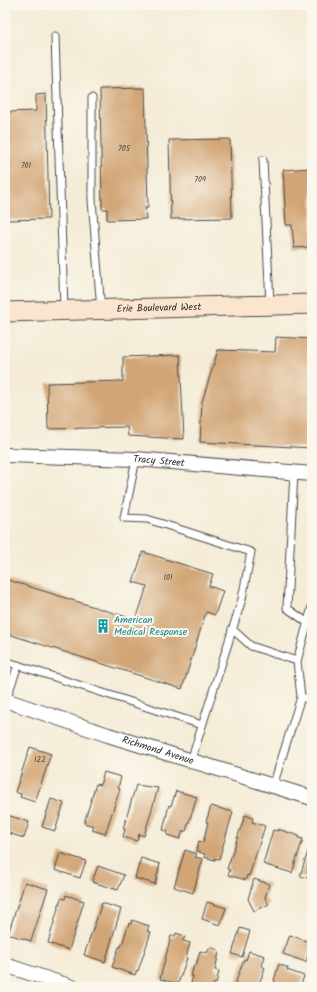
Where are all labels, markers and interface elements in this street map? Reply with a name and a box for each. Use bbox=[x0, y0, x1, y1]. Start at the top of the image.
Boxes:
house number: 705 bbox=[118, 142, 131, 155]
house number: 701 bbox=[21, 159, 32, 172]
house number: 709 bbox=[194, 173, 206, 186]
street label: Erie Boulevard West bbox=[117, 299, 202, 317]
street label: Tracy Street bbox=[133, 451, 186, 471]
house number: 101 bbox=[163, 571, 173, 584]
place label: American Medical Response bbox=[114, 612, 188, 640]
building icon: American Medical Response bbox=[95, 618, 111, 634]
street label: Richmond Avenue bbox=[120, 732, 196, 769]
house number: 122 bbox=[34, 753, 46, 766]

